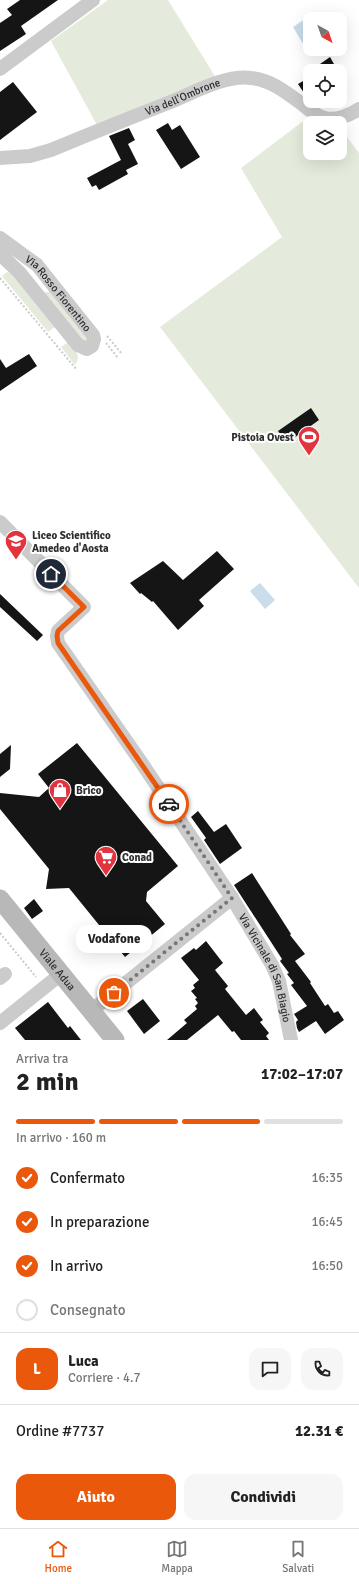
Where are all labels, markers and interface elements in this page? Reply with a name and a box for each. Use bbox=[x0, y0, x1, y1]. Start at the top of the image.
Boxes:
north arrow bbox=[303, 12, 347, 56]
map controls bbox=[303, 12, 347, 160]
button: locate bbox=[303, 64, 347, 108]
street label: Via dell'Ombrone bbox=[143, 76, 222, 118]
button: layers bbox=[303, 116, 347, 160]
street label: Via Rosso Fiorentino bbox=[23, 252, 94, 334]
sports icon: Pistoia Ovest bbox=[296, 424, 322, 457]
place label: Pistoia Ovest bbox=[231, 431, 294, 444]
school or university icon: Liceo Scientifico Amedeo d'Aosta bbox=[3, 528, 29, 561]
place label: Liceo Scientifico Amedeo d'Aosta bbox=[32, 529, 111, 555]
pin bbox=[34, 557, 68, 591]
icon: home bbox=[40, 563, 62, 585]
shop icon: Brico bbox=[47, 777, 73, 810]
place label: Brico bbox=[76, 784, 102, 797]
courier bbox=[149, 784, 189, 824]
icon: car bbox=[158, 793, 180, 815]
supermarket icon: Conad bbox=[93, 844, 119, 877]
place label: Conad bbox=[122, 851, 152, 864]
street label: Via Vicinale di San Biagio bbox=[236, 911, 294, 1024]
callout: Vodafone bbox=[76, 925, 152, 953]
text: Vodafone bbox=[88, 931, 140, 947]
street label: Viale Adua bbox=[37, 946, 79, 993]
pin bbox=[97, 976, 131, 1010]
icon: bag bbox=[103, 982, 125, 1004]
text: Arriva tra bbox=[16, 1051, 68, 1067]
text: 17:02–17:07 bbox=[261, 1065, 343, 1083]
text: 2 min bbox=[16, 1066, 79, 1098]
text: In arrivo · 160 m bbox=[16, 1130, 106, 1146]
icon: check bbox=[16, 1167, 38, 1189]
text: Confermato bbox=[50, 1169, 125, 1187]
text: 16:35 bbox=[311, 1170, 343, 1186]
icon: check bbox=[16, 1211, 38, 1233]
text: In preparazione bbox=[50, 1213, 149, 1231]
text: 16:45 bbox=[311, 1214, 343, 1230]
icon: check bbox=[16, 1255, 38, 1277]
text: In arrivo bbox=[50, 1257, 103, 1275]
text: 16:50 bbox=[311, 1258, 343, 1274]
text: Consegnato bbox=[50, 1301, 125, 1319]
button: chat bbox=[249, 1348, 291, 1390]
button: phone bbox=[301, 1348, 343, 1390]
text: Luca bbox=[68, 1352, 99, 1370]
text: L bbox=[33, 1360, 41, 1378]
text: Corriere · 4.7 bbox=[68, 1370, 141, 1386]
text: Ordine #7737 bbox=[16, 1422, 104, 1440]
text: 12.31 € bbox=[295, 1422, 343, 1440]
button: Aiuto bbox=[16, 1474, 176, 1520]
button: Condividi bbox=[184, 1474, 343, 1520]
tab: Home bbox=[45, 1538, 72, 1575]
tab: Mappa bbox=[161, 1538, 193, 1575]
tab: Salvati bbox=[282, 1538, 314, 1575]

